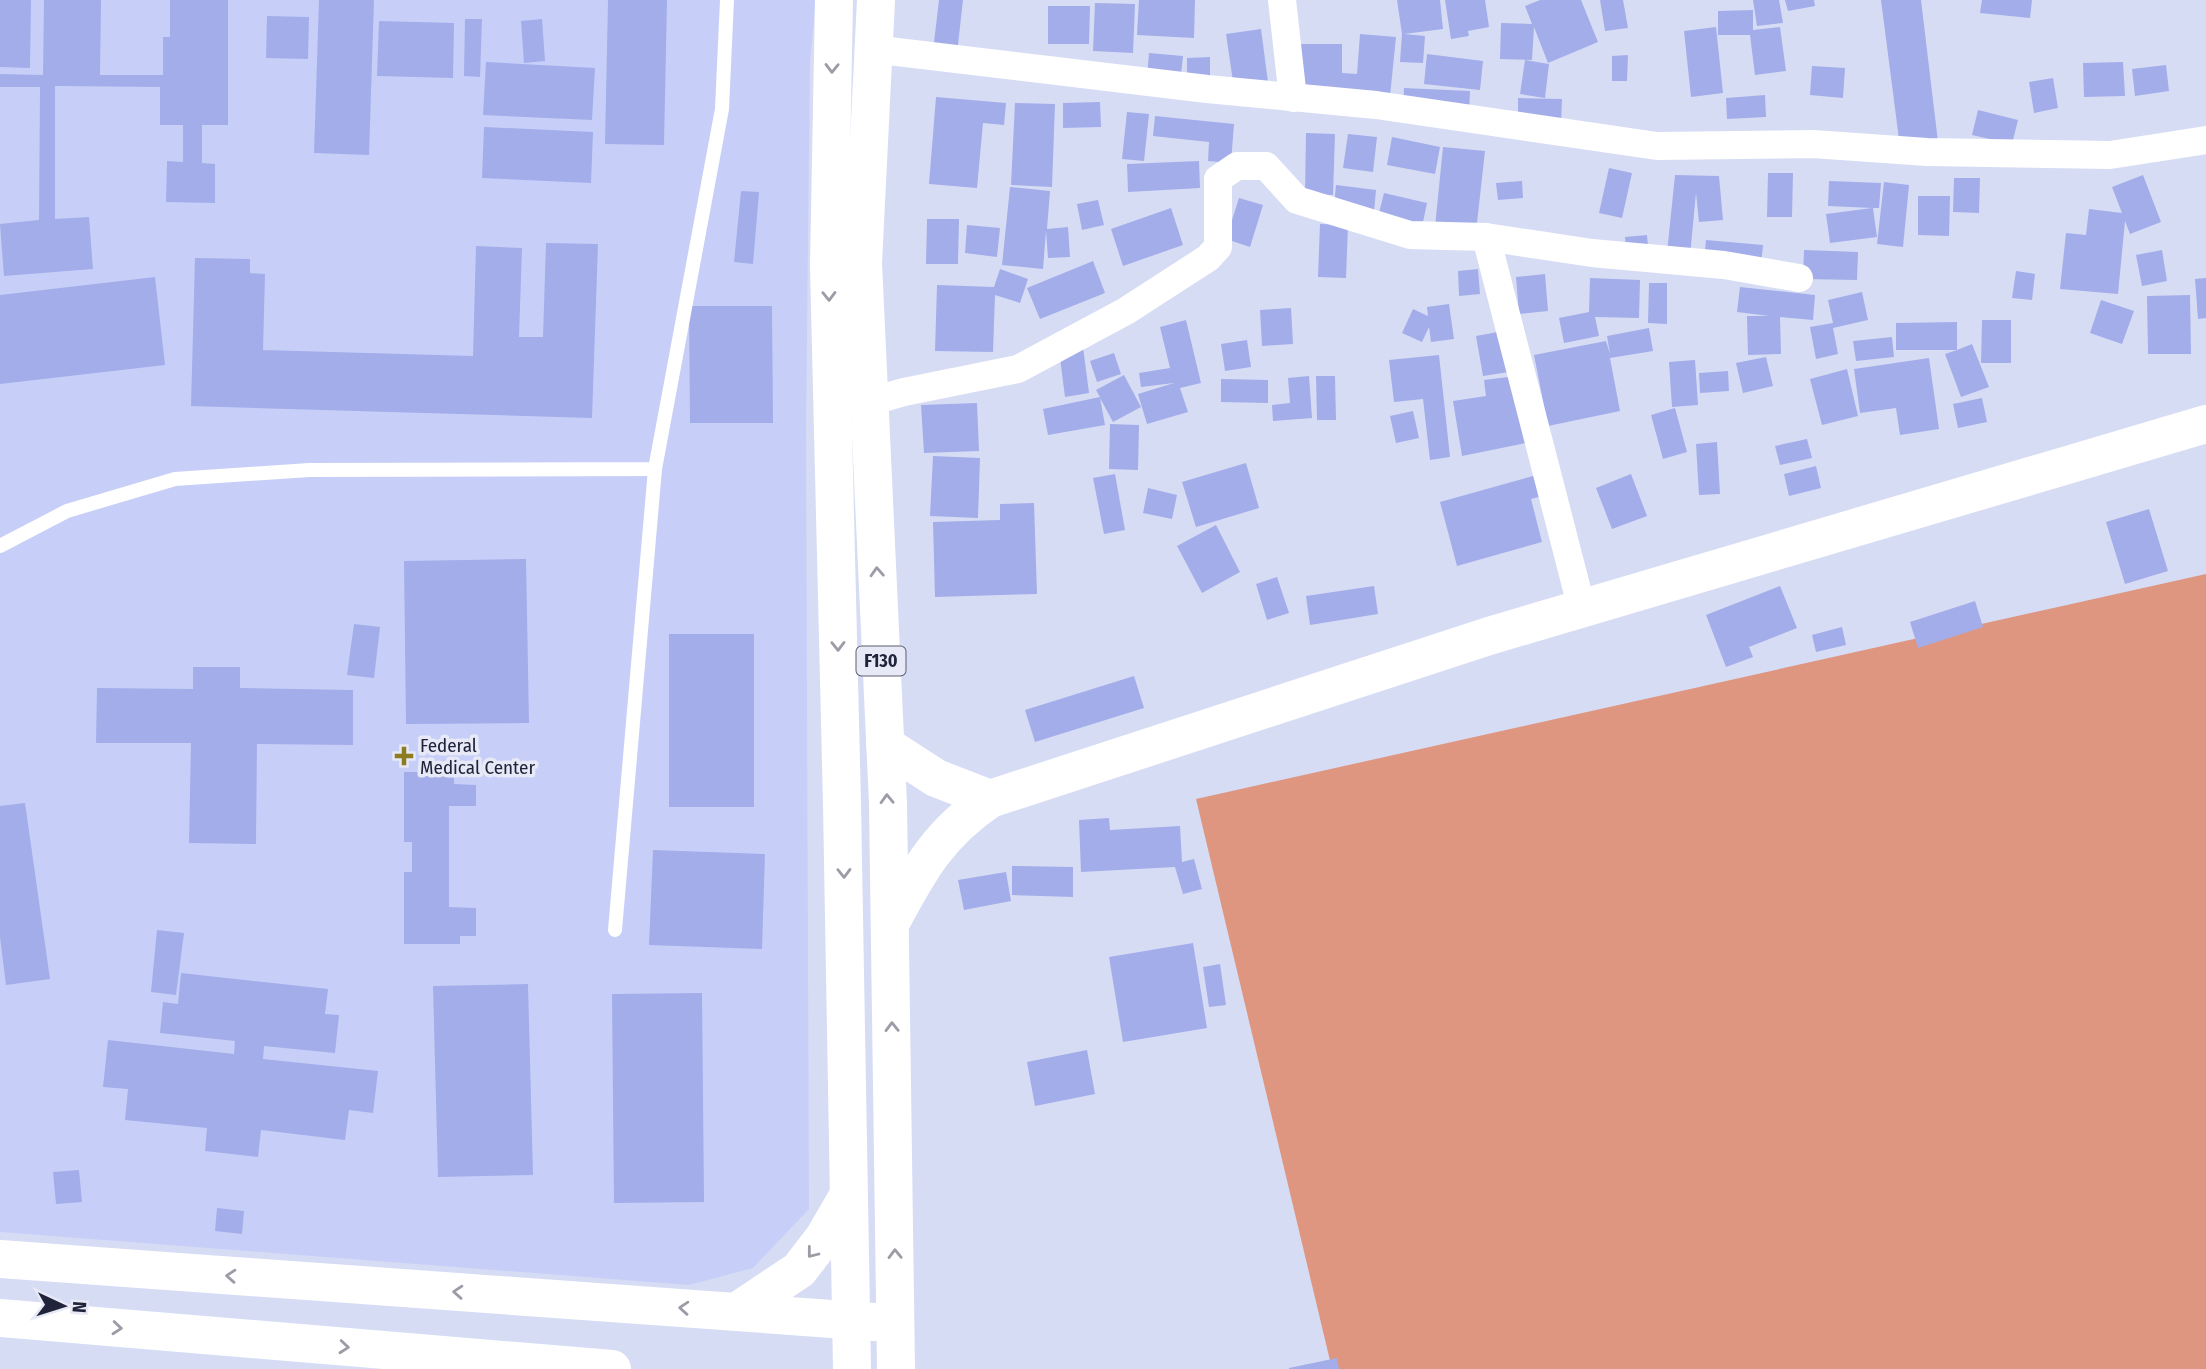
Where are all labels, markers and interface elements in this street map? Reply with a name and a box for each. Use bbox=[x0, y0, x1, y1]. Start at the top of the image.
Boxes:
one-way arrow bbox=[824, 63, 840, 74]
one-way arrow bbox=[822, 290, 837, 301]
one-way arrow bbox=[869, 566, 884, 577]
one-way arrow bbox=[831, 640, 846, 651]
road number: F130 bbox=[856, 646, 906, 676]
place label: Federal Medical Center bbox=[420, 734, 535, 779]
marker: Federal Medical Center bbox=[394, 746, 414, 766]
one-way arrow bbox=[880, 794, 895, 805]
one-way arrow bbox=[836, 868, 852, 879]
one-way arrow bbox=[884, 1021, 899, 1032]
one-way arrow bbox=[807, 1246, 820, 1258]
one-way arrow bbox=[887, 1249, 903, 1259]
one-way arrow bbox=[225, 1269, 236, 1284]
north arrow bbox=[28, 1271, 98, 1341]
one-way arrow bbox=[452, 1285, 463, 1300]
text: N bbox=[68, 1301, 91, 1314]
one-way arrow bbox=[679, 1301, 690, 1316]
one-way arrow bbox=[112, 1320, 123, 1335]
one-way arrow bbox=[338, 1339, 349, 1354]

